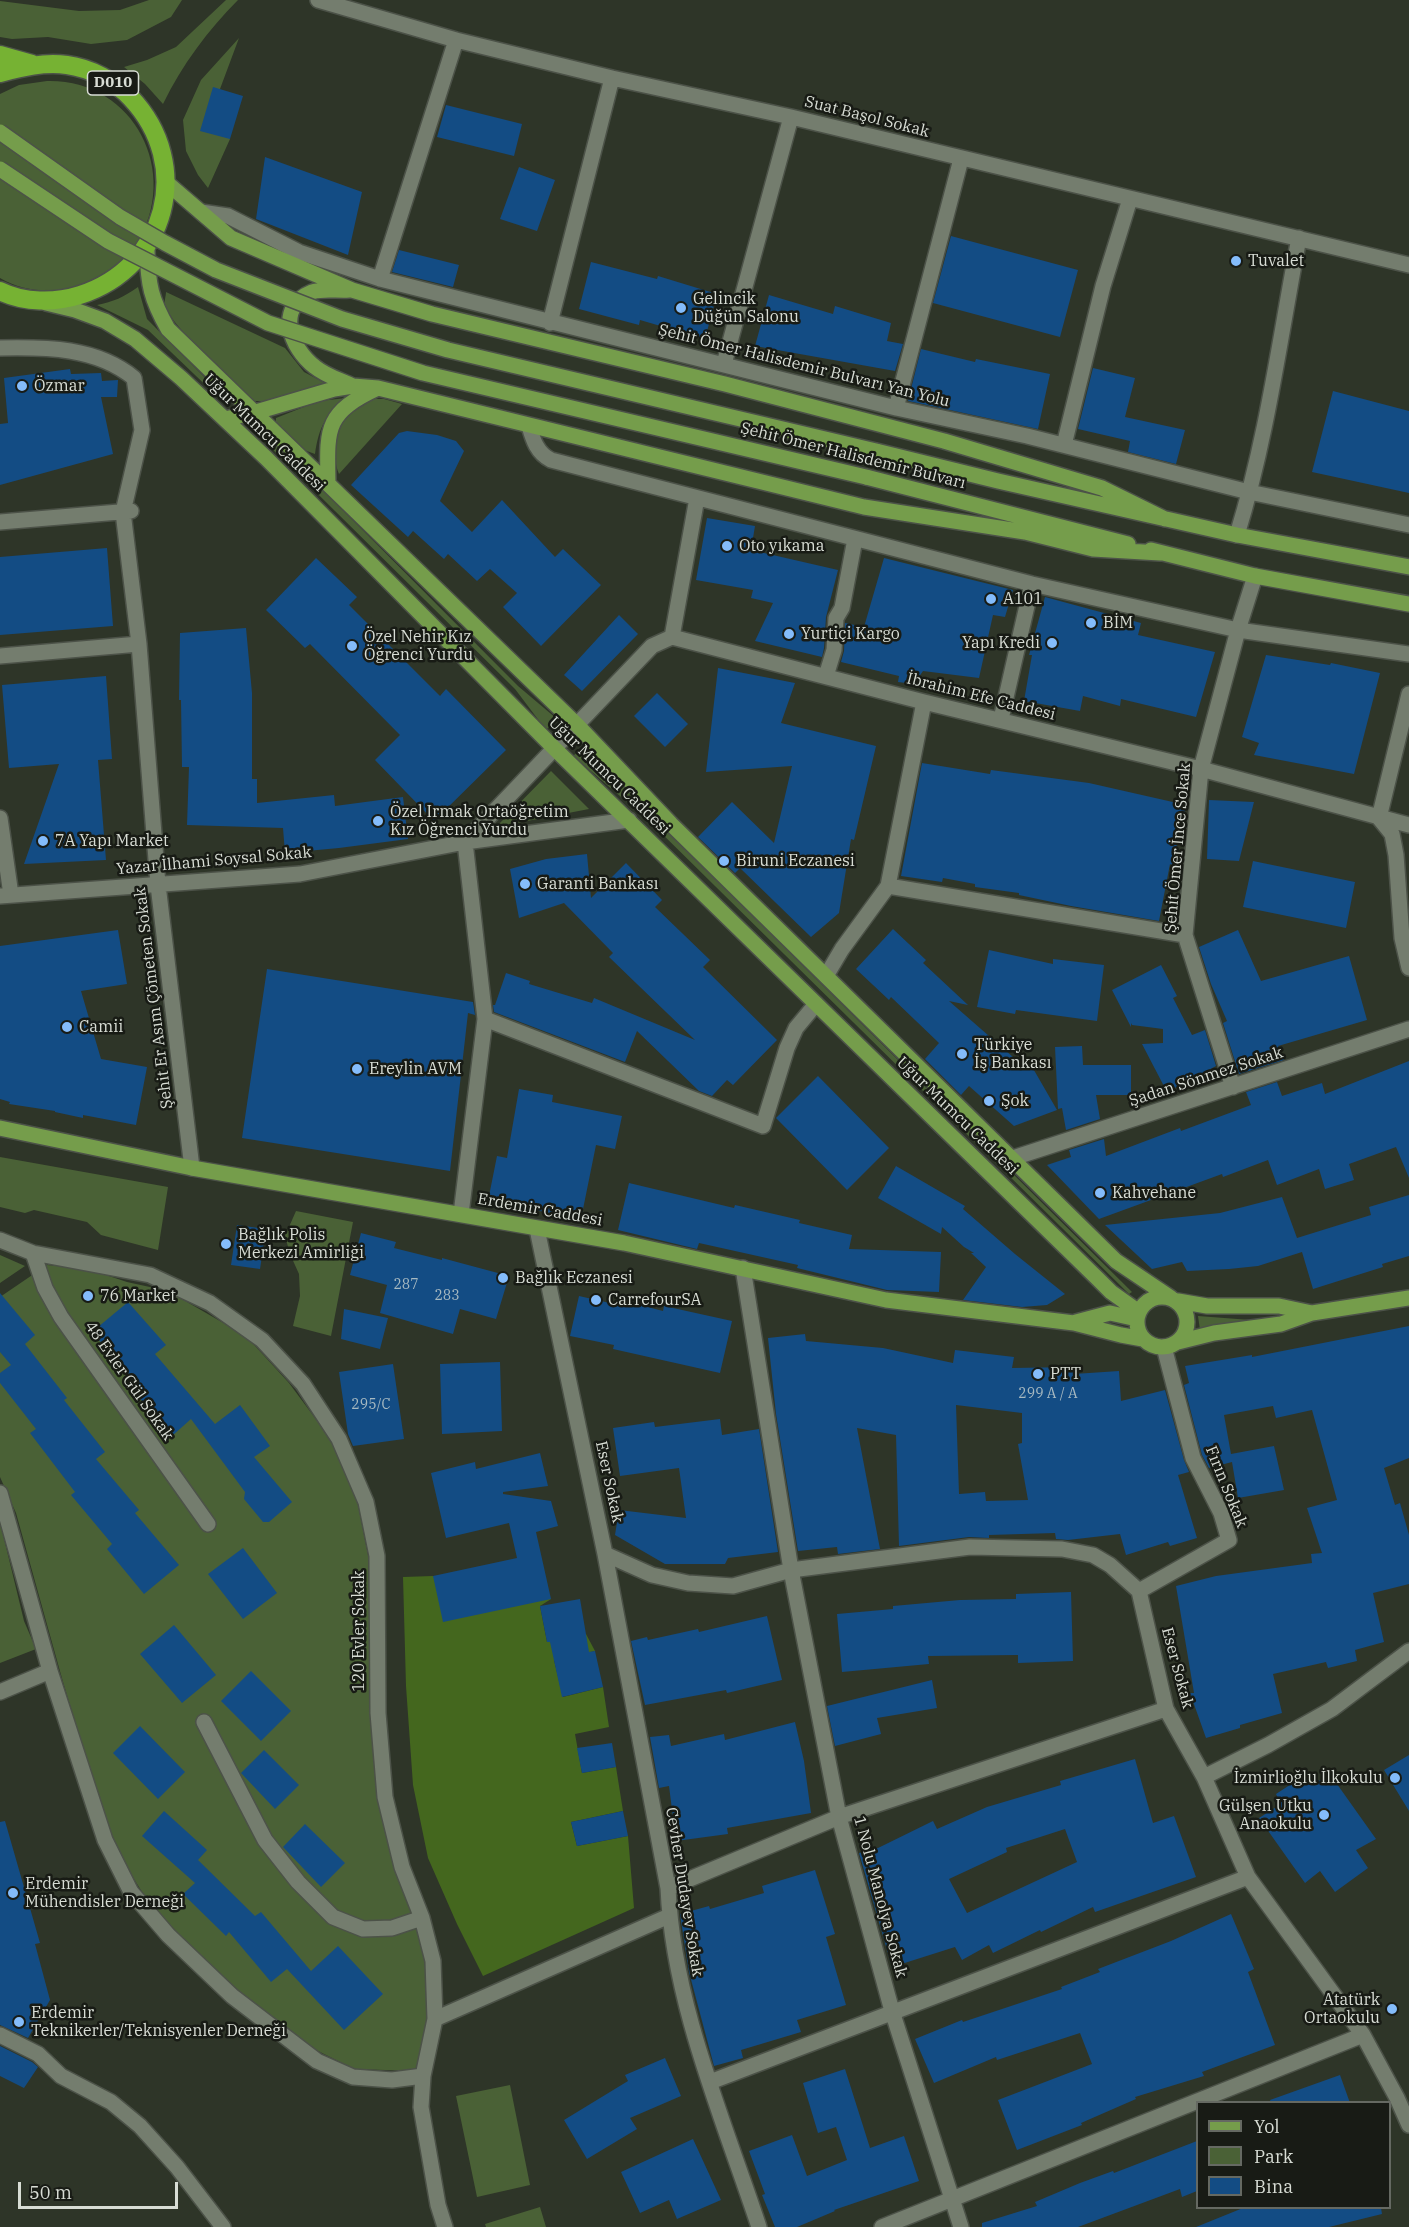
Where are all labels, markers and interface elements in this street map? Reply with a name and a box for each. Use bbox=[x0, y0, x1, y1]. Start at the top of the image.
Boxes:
road number: D010 bbox=[88, 71, 138, 95]
street label: Suat Başol Sokak bbox=[803, 92, 931, 142]
place label: Tuvalet bbox=[1248, 251, 1304, 271]
marker: Tuvalet bbox=[1229, 254, 1243, 268]
place label: Gelincik Düğün Salonu bbox=[693, 289, 799, 327]
marker: Gelincik Düğün Salonu bbox=[674, 301, 688, 315]
street label: Şehit Ömer Halisdemir Bulvarı Yan Yolu bbox=[656, 320, 952, 412]
street label: Uğur Mumcu Caddesi bbox=[199, 370, 329, 496]
place label: Özmar bbox=[34, 376, 85, 396]
marker: Özmar bbox=[15, 379, 29, 393]
street label: Şehit Ömer Halisdemir Bulvarı bbox=[738, 419, 968, 493]
place label: Oto yıkama bbox=[739, 536, 824, 556]
marker: Oto yıkama bbox=[720, 539, 734, 553]
place label: A101 bbox=[1003, 589, 1043, 609]
marker: A101 bbox=[984, 592, 998, 606]
place label: BİM bbox=[1103, 613, 1133, 633]
marker: BİM bbox=[1084, 616, 1098, 630]
place label: Yurtiçi Kargo bbox=[801, 624, 900, 644]
place label: Özel Nehir Kız Öğrenci Yurdu bbox=[364, 627, 473, 665]
marker: Yurtiçi Kargo bbox=[782, 627, 796, 641]
place label: Yapı Kredi bbox=[962, 633, 1040, 653]
marker: Yapı Kredi bbox=[1045, 636, 1059, 650]
marker: Özel Nehir Kız Öğrenci Yurdu bbox=[345, 639, 359, 653]
street label: İbrahim Efe Caddesi bbox=[905, 669, 1057, 725]
street label: Uğur Mumcu Caddesi bbox=[544, 713, 674, 839]
street label: Şehit Ömer İnce Sokak bbox=[1161, 762, 1195, 934]
place label: Özel Irmak Ortaöğretim Kız Öğrenci Yurdu bbox=[390, 802, 569, 840]
marker: Özel Irmak Ortaöğretim Kız Öğrenci Yurdu bbox=[371, 814, 385, 828]
place label: 7A Yapı Market bbox=[55, 831, 169, 851]
marker: 7A Yapı Market bbox=[36, 834, 50, 848]
street label: Yazar İlhami Soysal Sokak bbox=[115, 843, 313, 879]
place label: Biruni Eczanesi bbox=[736, 851, 855, 871]
marker: Biruni Eczanesi bbox=[717, 854, 731, 868]
place label: Garanti Bankası bbox=[537, 874, 658, 894]
marker: Garanti Bankası bbox=[518, 877, 532, 891]
street label: Şehit Er Asım Çömeten Sokak bbox=[131, 886, 177, 1110]
place label: Camii bbox=[79, 1017, 123, 1037]
marker: Camii bbox=[60, 1020, 74, 1034]
place label: Türkiye İş Bankası bbox=[974, 1035, 1052, 1073]
street label: Şadan Sönmez Sokak bbox=[1127, 1043, 1285, 1111]
marker: Türkiye İş Bankası bbox=[955, 1047, 969, 1061]
street label: Uğur Mumcu Caddesi bbox=[892, 1053, 1022, 1179]
place label: Ereylin AVM bbox=[369, 1059, 462, 1079]
marker: Ereylin AVM bbox=[350, 1062, 364, 1076]
place label: Şok bbox=[1001, 1091, 1029, 1111]
marker: Şok bbox=[982, 1094, 996, 1108]
place label: Kahvehane bbox=[1112, 1183, 1196, 1203]
marker: Kahvehane bbox=[1093, 1186, 1107, 1200]
street label: Erdemir Caddesi bbox=[476, 1190, 604, 1230]
place label: Bağlık Polis Merkezi Amirliği bbox=[238, 1225, 364, 1263]
marker: Bağlık Polis Merkezi Amirliği bbox=[219, 1237, 233, 1251]
place label: Bağlık Eczanesi bbox=[515, 1268, 633, 1288]
marker: Bağlık Eczanesi bbox=[496, 1271, 510, 1285]
house number: 287 bbox=[393, 1277, 419, 1293]
place label: 76 Market bbox=[100, 1286, 176, 1306]
house number: 283 bbox=[434, 1288, 460, 1304]
marker: 76 Market bbox=[81, 1289, 95, 1303]
place label: CarrefourSA bbox=[608, 1290, 701, 1310]
marker: CarrefourSA bbox=[589, 1293, 603, 1307]
street label: 48 Evler Gül Sokak bbox=[81, 1317, 177, 1445]
place label: PTT bbox=[1050, 1364, 1081, 1384]
marker: PTT bbox=[1031, 1367, 1045, 1381]
house number: 299 A / A bbox=[1018, 1386, 1078, 1402]
house number: 295/C bbox=[351, 1397, 391, 1413]
street label: Eser Sokak bbox=[591, 1439, 627, 1525]
street label: Fırın Sokak bbox=[1201, 1443, 1251, 1531]
street label: 120 Evler Sokak bbox=[349, 1570, 369, 1692]
street label: Eser Sokak bbox=[1157, 1625, 1197, 1711]
place label: İzmirlioğlu İlkokulu bbox=[1234, 1768, 1383, 1788]
marker: İzmirlioğlu İlkokulu bbox=[1388, 1771, 1402, 1785]
place label: Gülşen Utku Anaokulu bbox=[1219, 1796, 1312, 1834]
street label: Cevher Dudayev Sokak bbox=[661, 1806, 707, 1978]
marker: Gülşen Utku Anaokulu bbox=[1317, 1808, 1331, 1822]
street label: 1 Nolu Manolya Sokak bbox=[849, 1814, 911, 1980]
place label: Erdemir Mühendisler Derneği bbox=[25, 1874, 184, 1912]
marker: Erdemir Mühendisler Derneği bbox=[6, 1886, 20, 1900]
place label: Atatürk Ortaokulu bbox=[1304, 1990, 1380, 2028]
marker: Atatürk Ortaokulu bbox=[1385, 2002, 1399, 2016]
place label: Erdemir Teknikerler/Teknisyenler Derneği bbox=[31, 2003, 286, 2041]
marker: Erdemir Teknikerler/Teknisyenler Derneği bbox=[12, 2015, 26, 2029]
legend bbox=[1196, 2101, 1391, 2209]
text: Yol bbox=[1254, 2115, 1280, 2138]
text: Park bbox=[1254, 2145, 1293, 2168]
scale bar bbox=[21, 2170, 182, 2208]
text: Bina bbox=[1254, 2175, 1293, 2198]
text: 50 m bbox=[29, 2181, 72, 2204]

